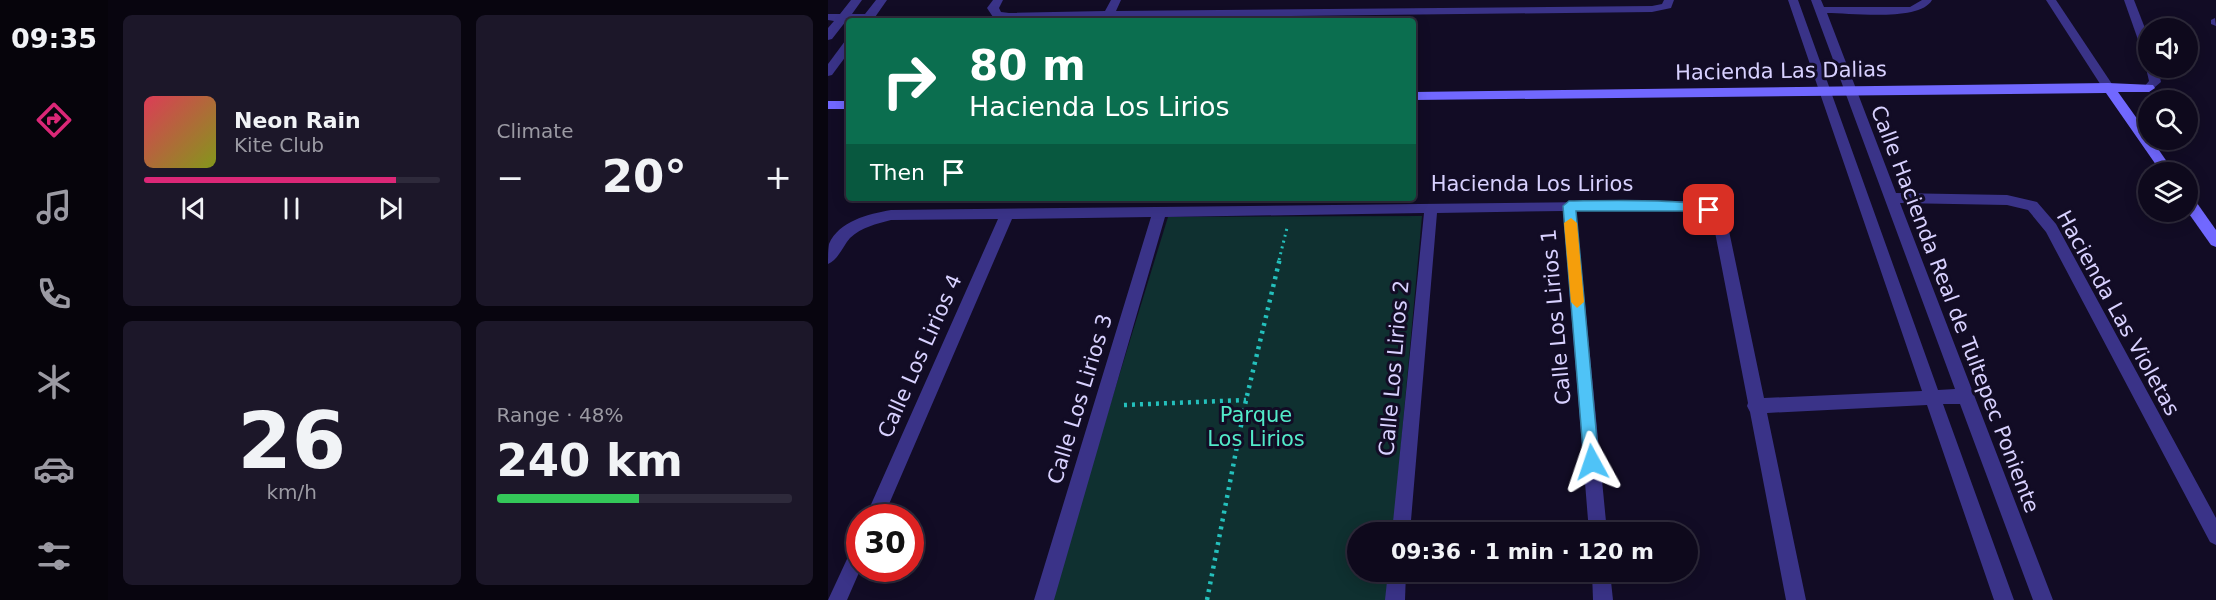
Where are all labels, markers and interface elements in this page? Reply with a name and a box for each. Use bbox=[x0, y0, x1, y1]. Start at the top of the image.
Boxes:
map controls bbox=[2138, 18, 2198, 222]
button: sound bbox=[2138, 18, 2198, 78]
text: 09:35 bbox=[11, 23, 97, 54]
text: 80 m bbox=[969, 41, 1086, 90]
icon: right bbox=[870, 42, 948, 120]
street label: Hacienda Las Dalias bbox=[1675, 57, 1887, 85]
button: search bbox=[2138, 90, 2198, 150]
text: Hacienda Los Lirios bbox=[969, 91, 1230, 122]
icon: directions bbox=[33, 99, 75, 141]
street label: Calle Hacienda Real de Tultepec Poniente bbox=[1866, 102, 2044, 516]
text: Neon Rain bbox=[234, 108, 361, 133]
text: Climate bbox=[497, 119, 573, 143]
text: Kite Club bbox=[234, 133, 324, 157]
text: 20° bbox=[602, 150, 687, 203]
icon: arrive bbox=[937, 156, 970, 189]
text: − bbox=[497, 158, 524, 197]
text: + bbox=[764, 158, 792, 197]
text: Then bbox=[870, 160, 925, 185]
button: layers bbox=[2138, 162, 2198, 222]
street label: Hacienda Los Lirios bbox=[1431, 172, 1633, 196]
pin bbox=[1683, 184, 1734, 235]
icon: music bbox=[33, 186, 75, 228]
icon: previous bbox=[177, 192, 210, 225]
icon: pause bbox=[275, 192, 308, 225]
icon: next bbox=[374, 192, 407, 225]
icon: arrive bbox=[1692, 193, 1725, 226]
street label: Hacienda Las Violetas bbox=[2052, 206, 2184, 420]
street label: Calle Los Lirios 1 bbox=[1536, 228, 1576, 406]
street label: Calle Los Lirios 4 bbox=[873, 271, 967, 441]
icon: phone bbox=[33, 273, 75, 315]
street label: Calle Los Lirios 2 bbox=[1374, 279, 1414, 457]
street label: Calle Los Lirios 3 bbox=[1043, 311, 1117, 487]
icon: climate bbox=[33, 361, 75, 403]
text: 26 bbox=[237, 396, 346, 486]
text: Range · 48% bbox=[497, 403, 623, 427]
park label: Parque Los Lirios bbox=[1207, 403, 1305, 451]
position arrow bbox=[1560, 430, 1624, 494]
text: 240 km bbox=[497, 434, 683, 487]
icon: car bbox=[33, 448, 75, 490]
text: km/h bbox=[267, 480, 317, 504]
speed limit sign: 30 bbox=[846, 504, 924, 582]
icon: filters bbox=[33, 535, 75, 577]
text: 09:36 · 1 min · 120 m bbox=[1391, 539, 1654, 564]

